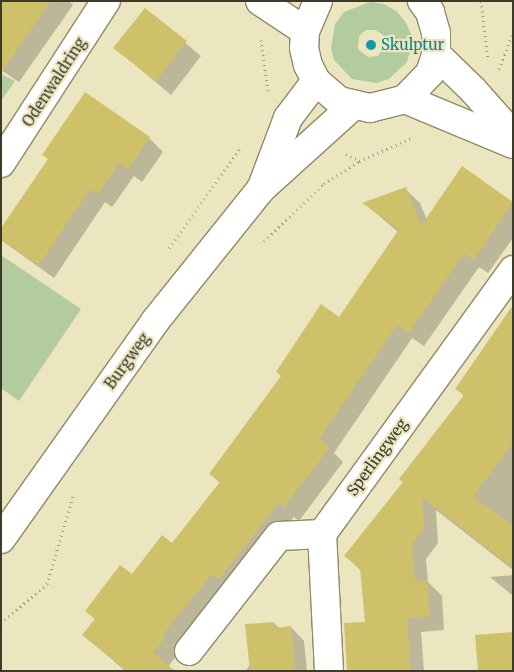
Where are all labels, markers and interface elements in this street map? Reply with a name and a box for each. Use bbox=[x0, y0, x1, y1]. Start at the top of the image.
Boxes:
street label: Odenwaldring bbox=[18, 34, 90, 130]
place label: Skulptur bbox=[381, 36, 444, 54]
marker: Skulptur bbox=[365, 39, 377, 51]
street label: Burgweg bbox=[101, 329, 153, 393]
street label: Sperlingweg bbox=[343, 415, 411, 499]

